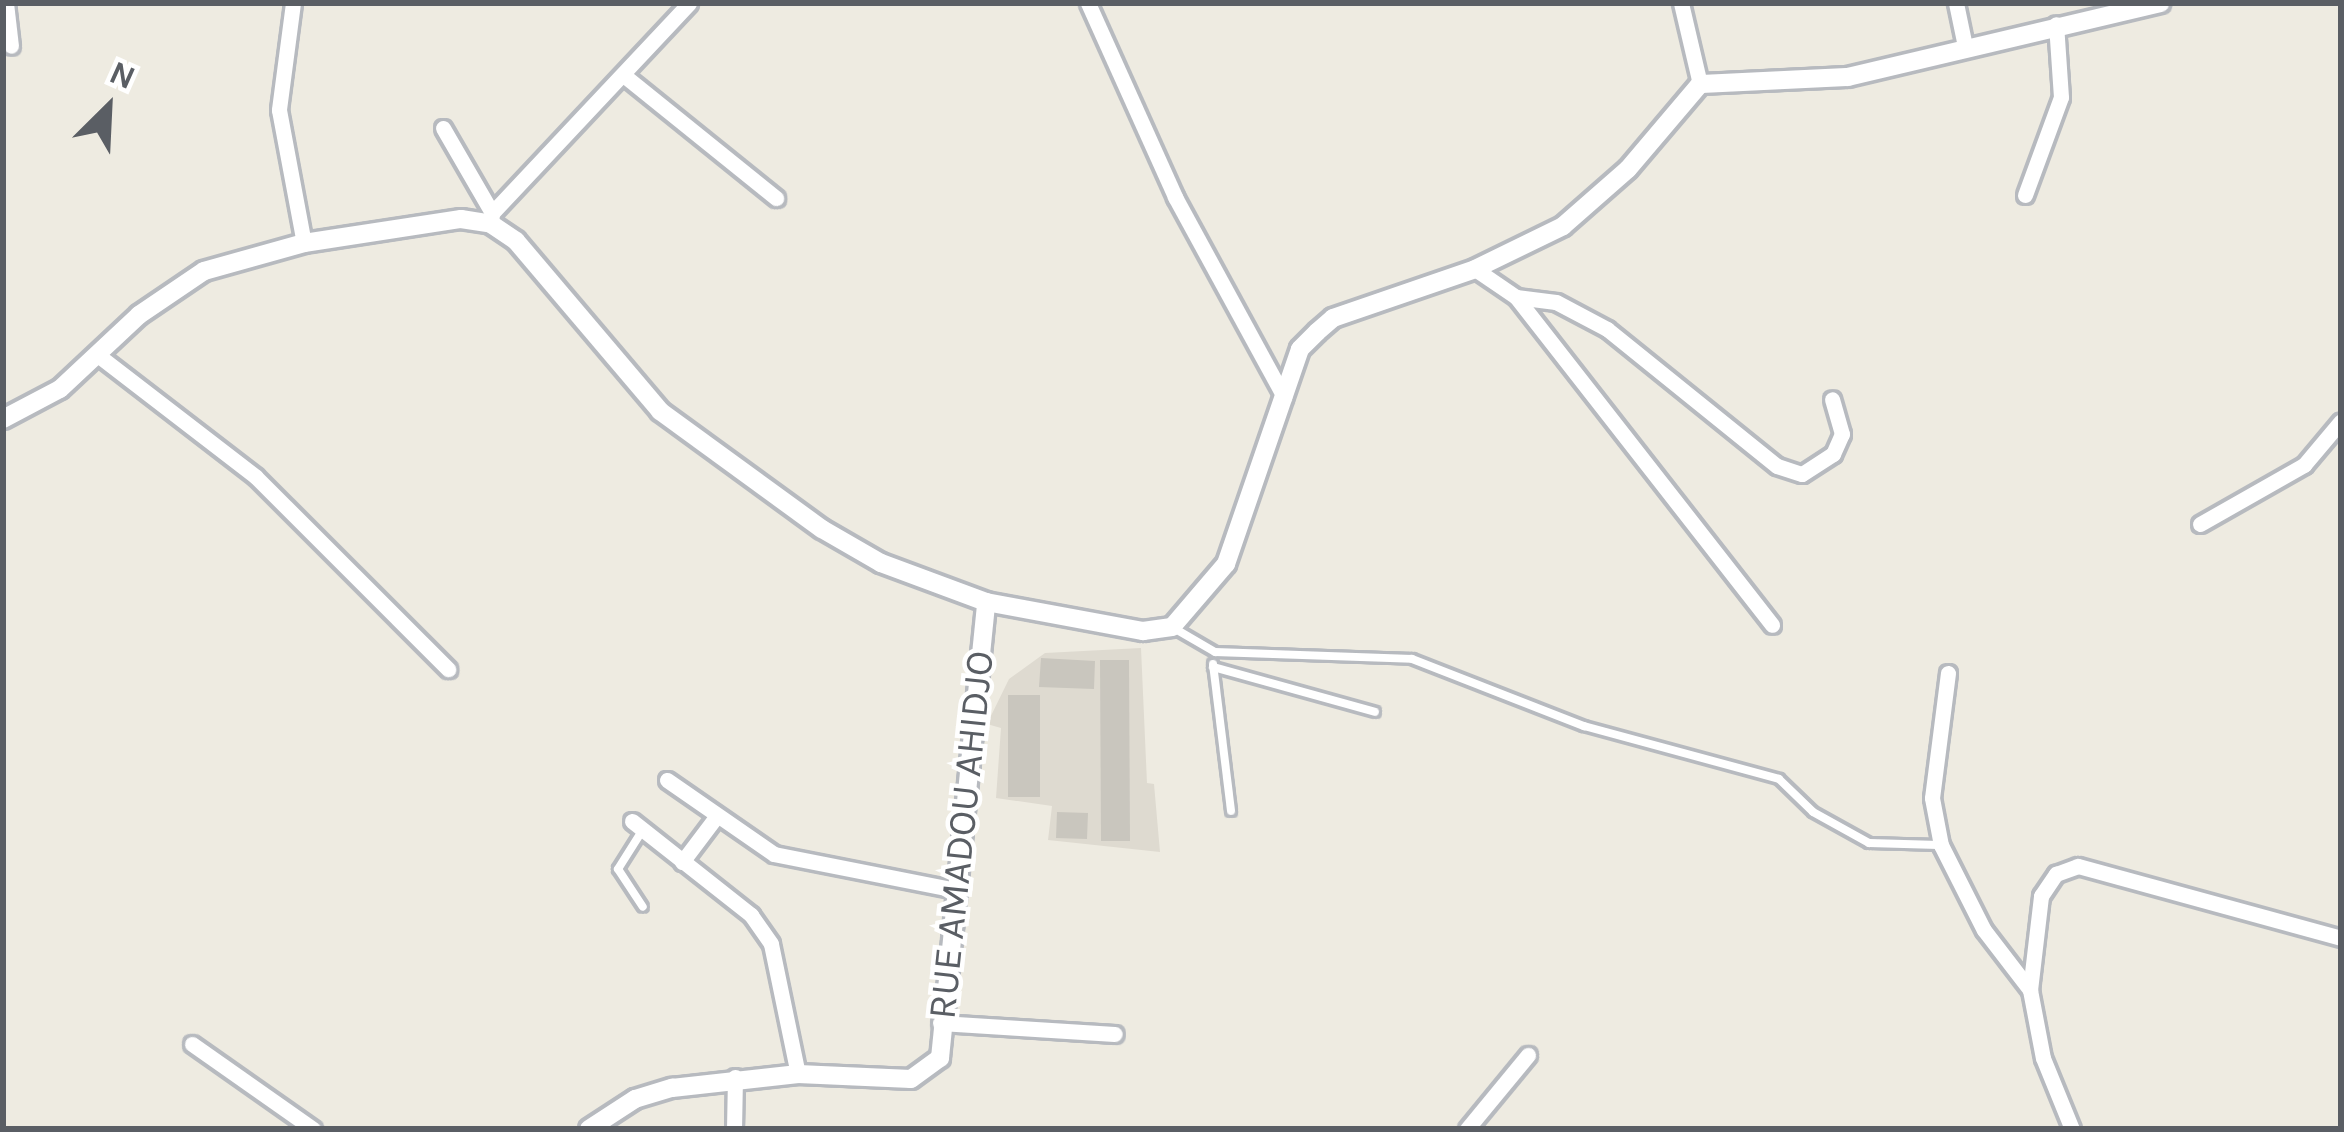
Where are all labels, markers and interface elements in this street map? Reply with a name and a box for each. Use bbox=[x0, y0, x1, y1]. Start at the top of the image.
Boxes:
north arrow bbox=[48, 48, 168, 168]
text: N bbox=[104, 53, 141, 97]
street label: RUE AMADOU AHIDJO bbox=[918, 649, 1004, 1021]

